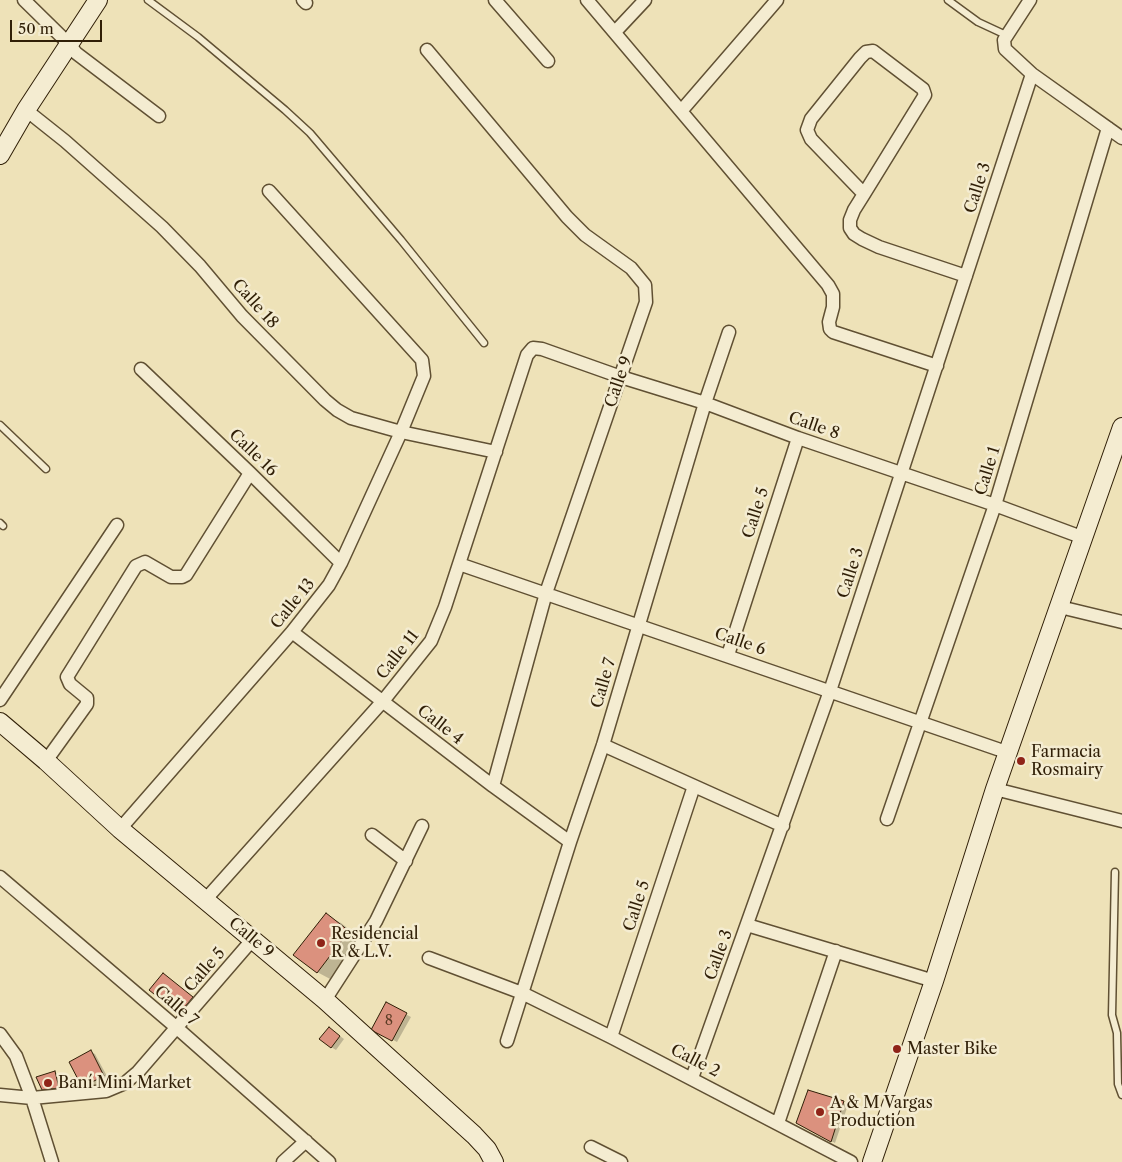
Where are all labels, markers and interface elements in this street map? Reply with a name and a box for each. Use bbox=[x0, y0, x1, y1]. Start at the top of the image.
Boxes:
scale bar bbox=[12, 10, 105, 42]
text: 50 m bbox=[18, 19, 54, 38]
street label: Calle 3 bbox=[961, 160, 995, 216]
street label: Calle 18 bbox=[228, 275, 282, 333]
street label: Calle 9 bbox=[601, 354, 637, 410]
street label: Calle 8 bbox=[786, 408, 842, 444]
street label: Calle 16 bbox=[225, 425, 281, 481]
street label: Calle 1 bbox=[971, 444, 1005, 498]
street label: Calle 5 bbox=[739, 485, 773, 541]
street label: Calle 3 bbox=[834, 545, 868, 601]
street label: Calle 13 bbox=[267, 575, 319, 633]
street label: Calle 6 bbox=[712, 624, 768, 660]
street label: Calle 11 bbox=[373, 627, 423, 683]
street label: Calle 7 bbox=[588, 656, 620, 710]
street label: Calle 4 bbox=[413, 701, 467, 749]
place label: Farmacia Rosmairy bbox=[1031, 742, 1103, 780]
marker: Farmacia Rosmairy bbox=[1015, 755, 1027, 767]
street label: Calle 5 bbox=[620, 878, 654, 934]
street label: Calle 9 bbox=[225, 914, 277, 962]
place label: Residencial R & L.V. bbox=[331, 924, 419, 962]
street label: Calle 3 bbox=[701, 927, 737, 983]
marker: Residencial R & L.V. bbox=[315, 937, 327, 949]
street label: Calle 5 bbox=[181, 944, 229, 996]
street label: Calle 7 bbox=[150, 982, 202, 1030]
house number: 8 bbox=[385, 1013, 393, 1029]
place label: Master Bike bbox=[907, 1039, 998, 1059]
street label: Calle 2 bbox=[667, 1040, 723, 1082]
marker: Master Bike bbox=[891, 1043, 903, 1055]
place label: Baní Mini Market bbox=[58, 1073, 191, 1093]
marker: Baní Mini Market bbox=[42, 1077, 54, 1089]
place label: A & M Vargas Production bbox=[830, 1093, 933, 1131]
marker: A & M Vargas Production bbox=[814, 1106, 826, 1118]

